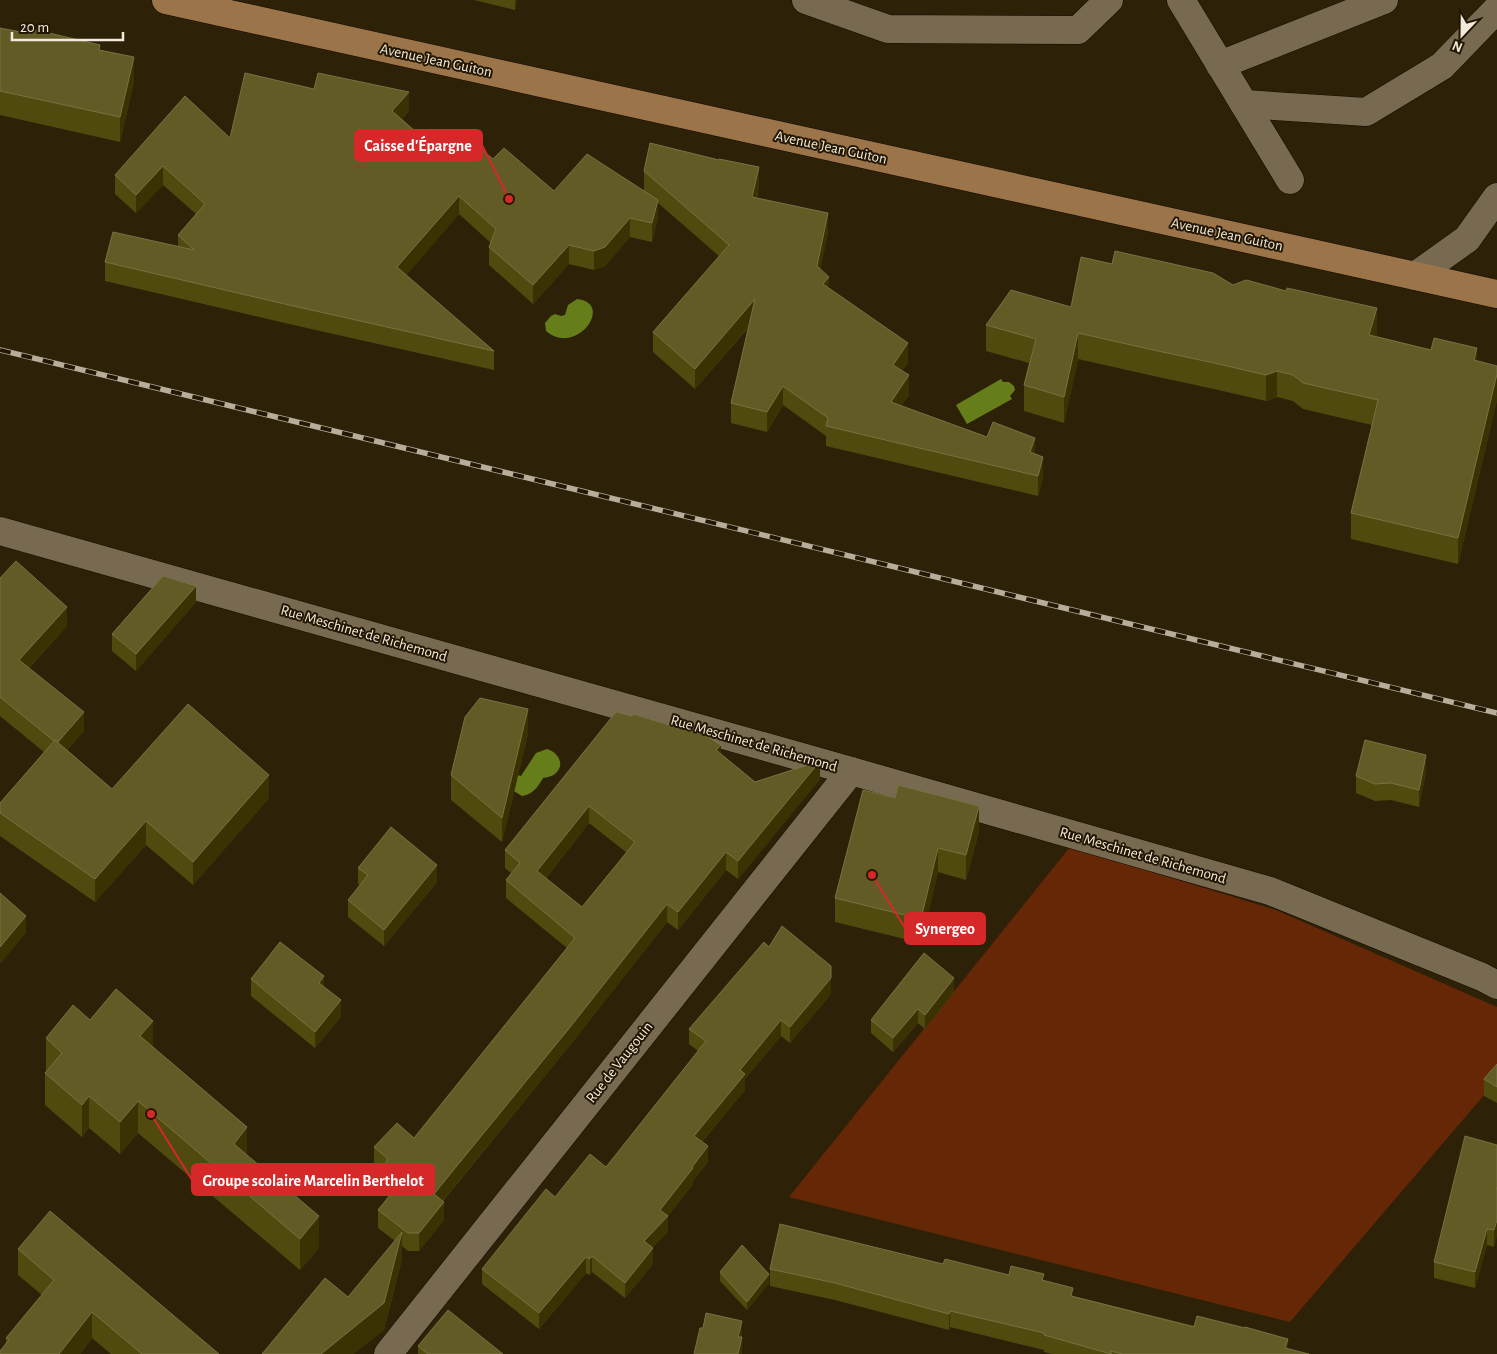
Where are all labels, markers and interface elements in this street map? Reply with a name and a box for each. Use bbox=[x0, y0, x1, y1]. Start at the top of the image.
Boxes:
scale bar bbox=[12, 10, 124, 42]
north arrow bbox=[1437, 10, 1487, 60]
text: 20 m bbox=[20, 20, 49, 35]
text: N bbox=[1450, 38, 1465, 54]
street label: Avenue Jean Guiton bbox=[379, 41, 493, 80]
street label: Avenue Jean Guiton bbox=[774, 128, 888, 167]
callout: Caisse d'Épargne bbox=[355, 130, 482, 161]
text: Caisse d'Épargne bbox=[364, 135, 472, 154]
street label: Avenue Jean Guiton bbox=[1170, 215, 1284, 254]
street label: Rue Meschinet de Richemond bbox=[279, 602, 449, 665]
street label: Rue Meschinet de Richemond bbox=[669, 712, 839, 775]
street label: Rue Meschinet de Richemond bbox=[1058, 824, 1228, 887]
callout: Synergeo bbox=[905, 913, 985, 944]
text: Synergeo bbox=[915, 921, 975, 938]
street label: Rue de Vaugouin bbox=[583, 1019, 656, 1106]
callout: Groupe scolaire Marcelin Berthelot bbox=[192, 1164, 434, 1195]
text: Groupe scolaire Marcelin Berthelot bbox=[202, 1173, 424, 1189]

